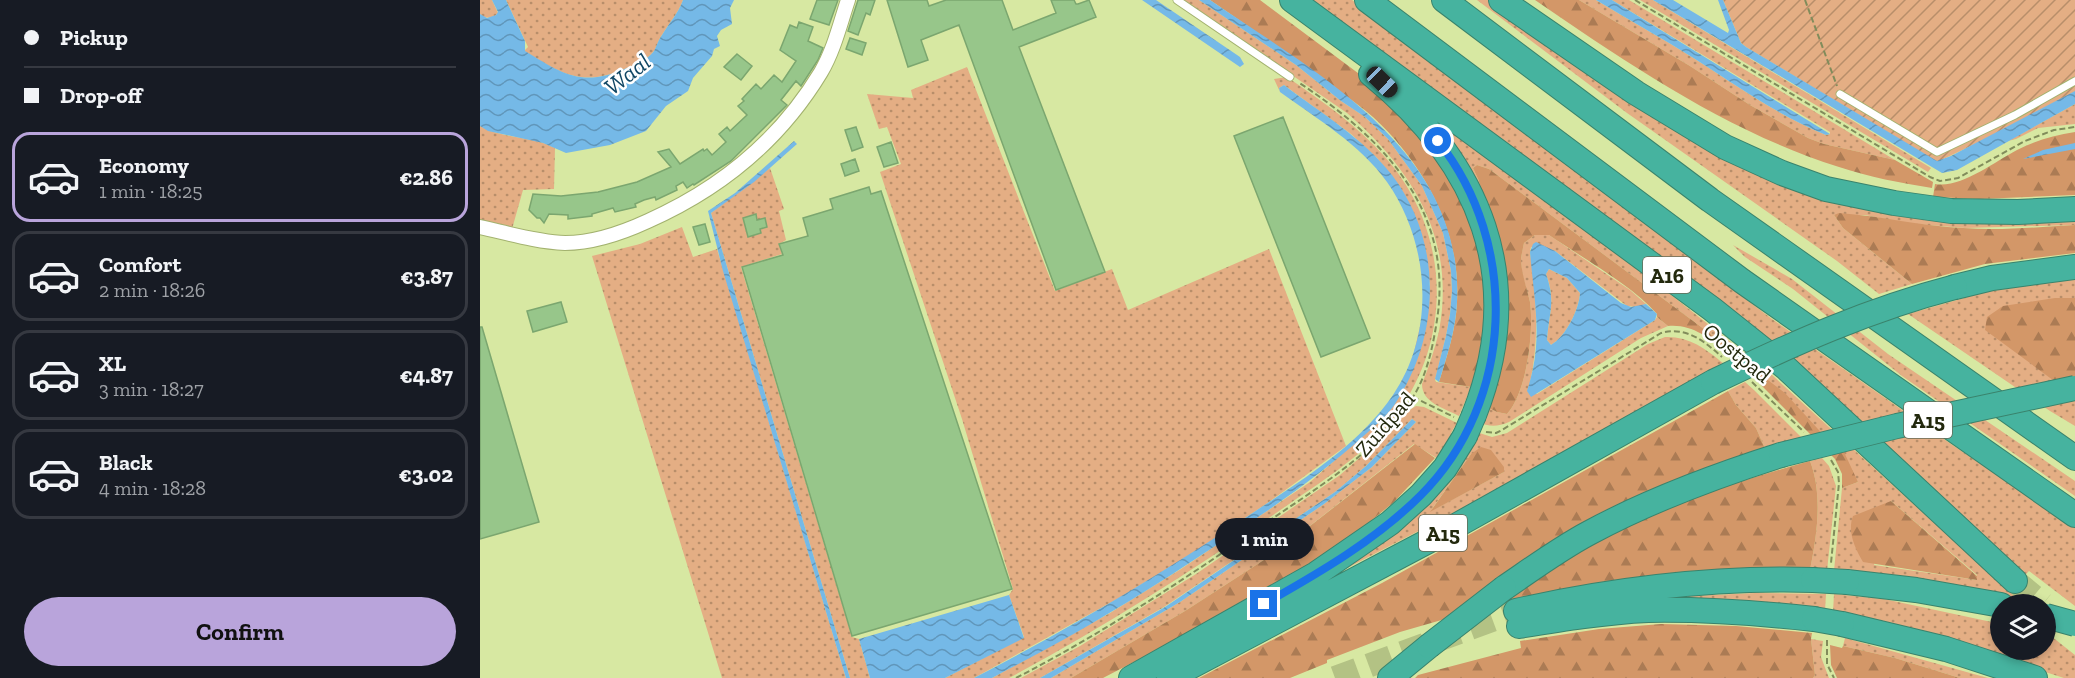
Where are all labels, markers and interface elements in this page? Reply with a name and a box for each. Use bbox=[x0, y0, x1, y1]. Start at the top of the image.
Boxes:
text: Pickup bbox=[60, 24, 128, 51]
water label: Waal bbox=[598, 47, 656, 101]
car bbox=[1363, 63, 1401, 101]
text: Drop-off bbox=[60, 82, 142, 109]
route start bbox=[1424, 127, 1451, 154]
icon: car bbox=[27, 150, 81, 204]
text: Economy bbox=[99, 152, 189, 179]
text: €2.86 bbox=[399, 164, 453, 191]
text: 1 min · 18:25 bbox=[99, 179, 203, 203]
icon: car bbox=[27, 249, 81, 303]
text: Comfort bbox=[99, 251, 181, 278]
road number: A16 bbox=[1643, 257, 1691, 293]
text: €3.87 bbox=[400, 263, 453, 290]
text: 2 min · 18:26 bbox=[99, 278, 205, 302]
street label: Oostpad bbox=[1697, 317, 1777, 389]
icon: car bbox=[27, 348, 81, 402]
text: XL bbox=[99, 350, 126, 377]
text: €4.87 bbox=[400, 362, 453, 389]
text: 3 min · 18:27 bbox=[99, 377, 204, 401]
street label: Zuidpad bbox=[1349, 386, 1421, 462]
road number: A15 bbox=[1904, 402, 1952, 438]
icon: car bbox=[27, 447, 81, 501]
text: Black bbox=[99, 449, 153, 476]
text: €3.02 bbox=[399, 461, 453, 488]
text: 4 min · 18:28 bbox=[99, 476, 206, 500]
road number: A15 bbox=[1419, 515, 1467, 551]
callout: 1 min bbox=[1214, 517, 1314, 559]
text: 1 min bbox=[1241, 527, 1288, 551]
route end bbox=[1250, 590, 1277, 617]
map controls bbox=[1990, 594, 2056, 660]
button: layers bbox=[1990, 594, 2056, 660]
button: Confirm bbox=[24, 597, 456, 666]

